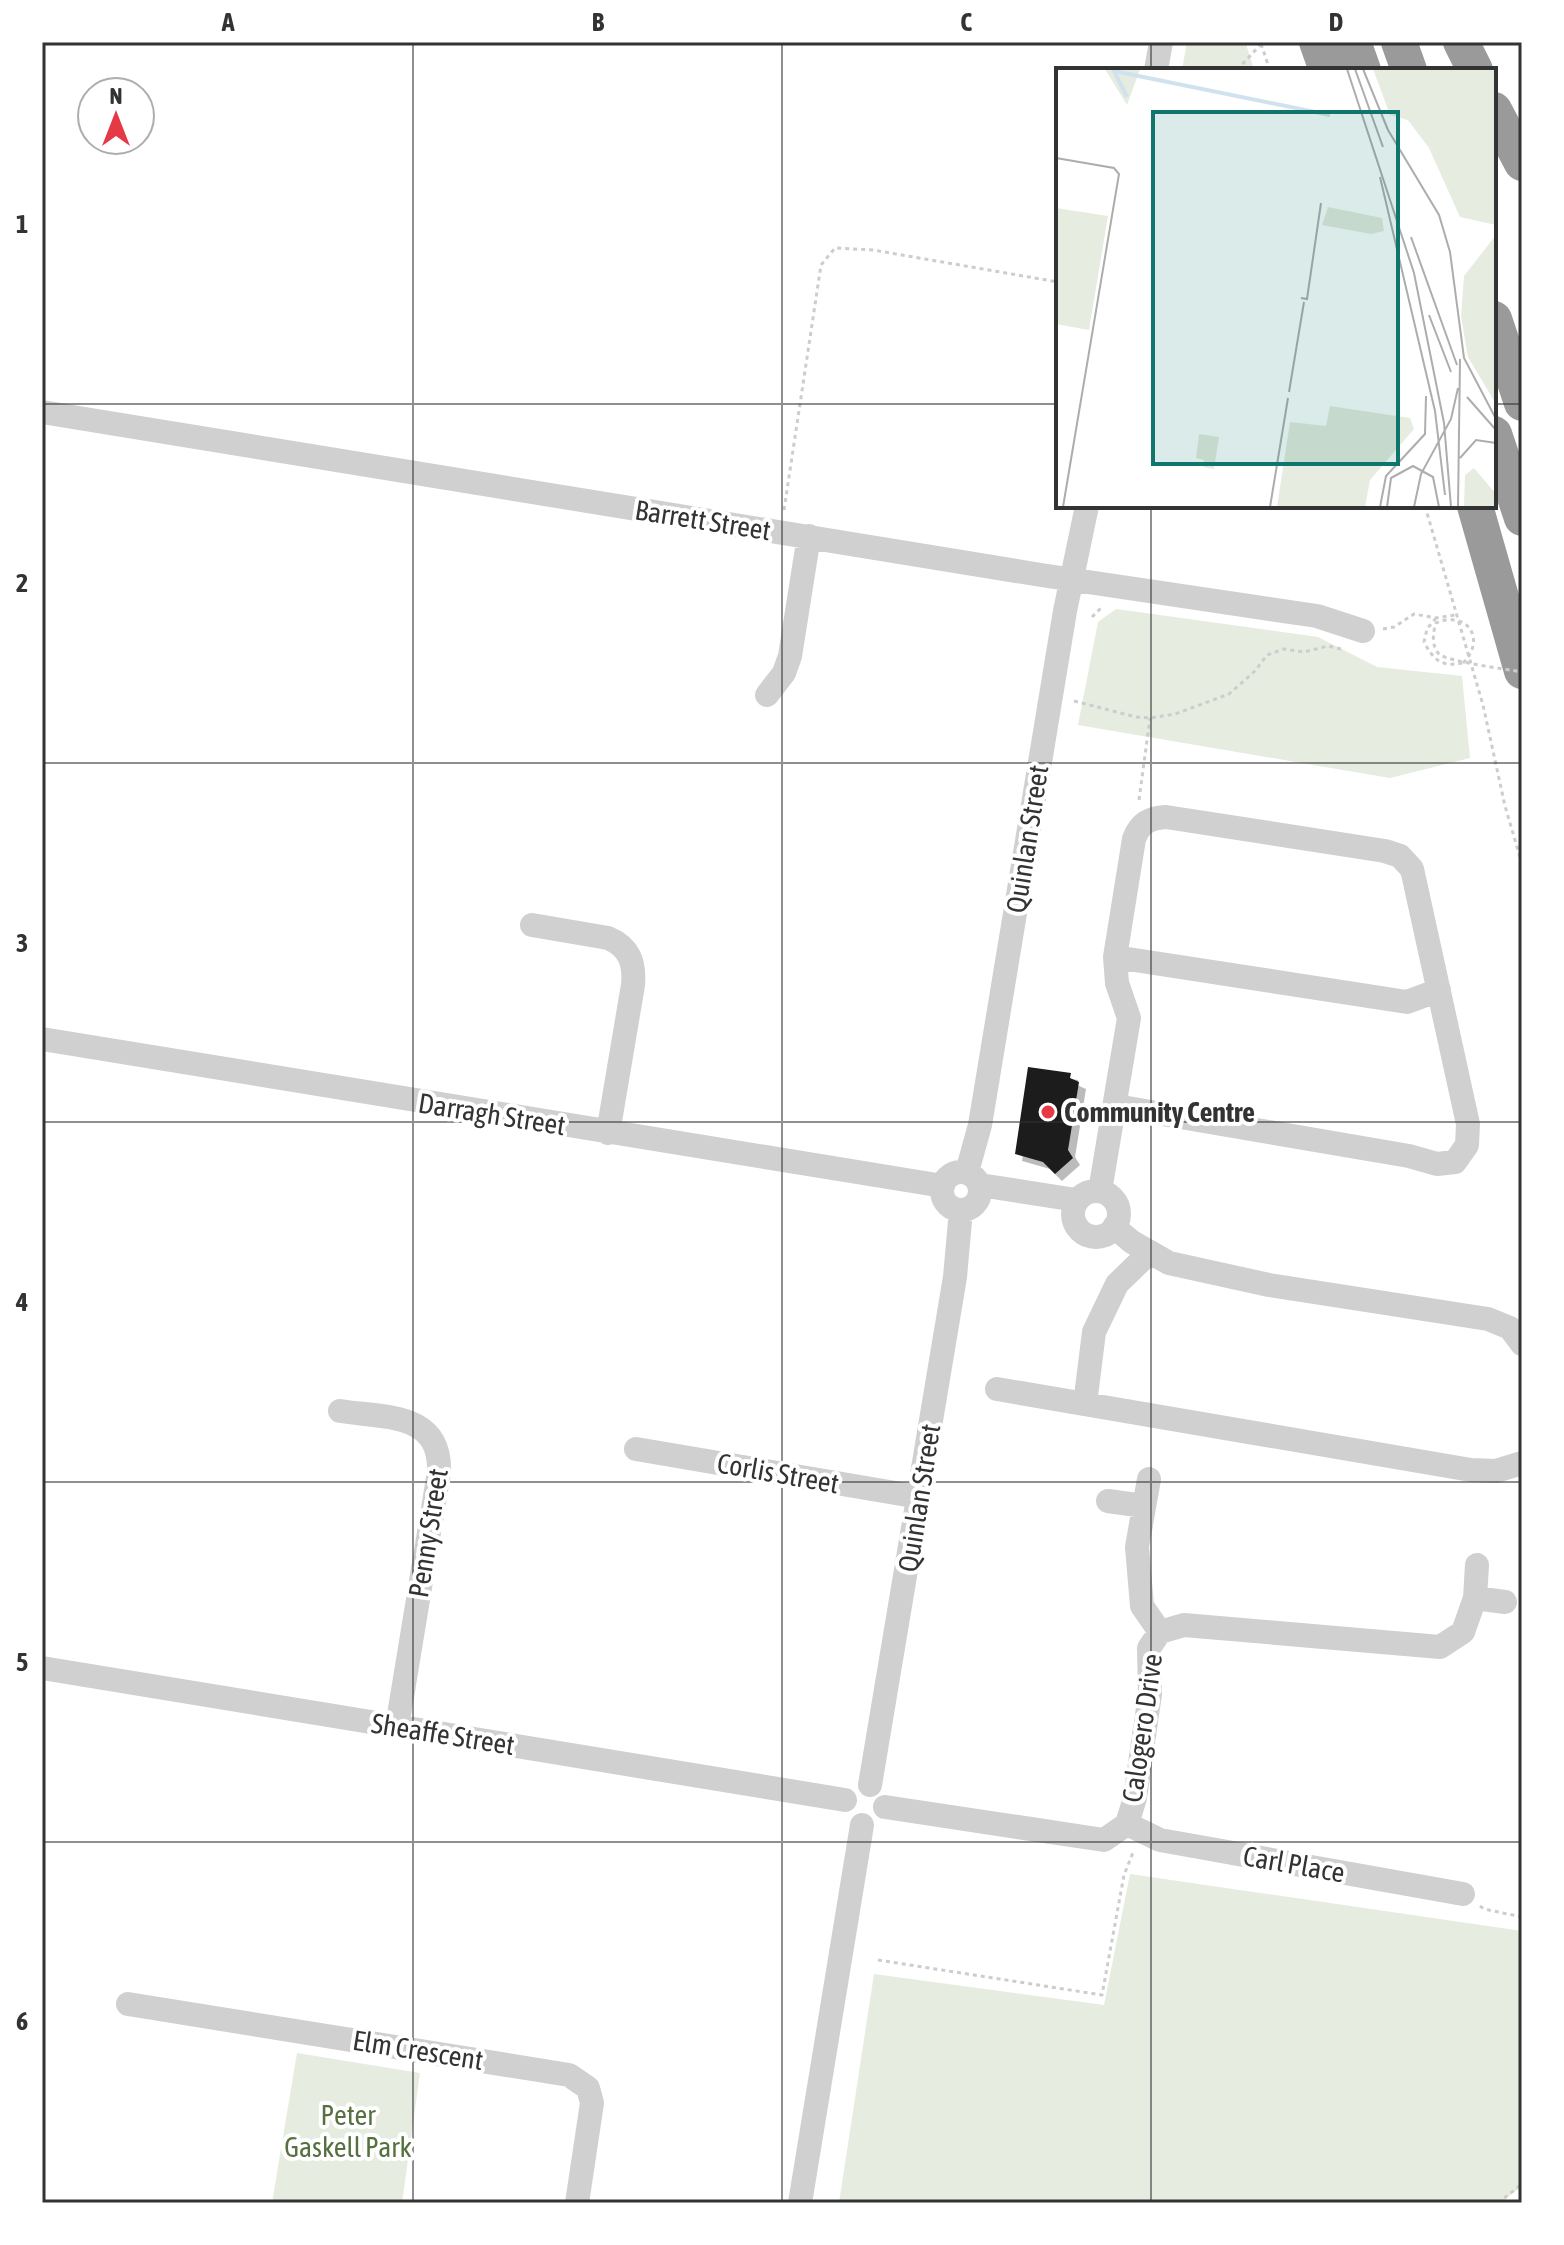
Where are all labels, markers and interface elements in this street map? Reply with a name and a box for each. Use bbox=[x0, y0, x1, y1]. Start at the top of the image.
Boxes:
text: A bbox=[221, 7, 235, 37]
text: B bbox=[592, 7, 605, 37]
text: C bbox=[960, 7, 972, 37]
text: D bbox=[1329, 7, 1343, 37]
inset map bbox=[1056, 68, 1496, 508]
north arrow bbox=[76, 76, 156, 156]
text: N bbox=[110, 83, 122, 109]
text: 1 bbox=[16, 209, 28, 239]
street label: Barrett Street bbox=[633, 493, 773, 547]
text: 2 bbox=[16, 568, 28, 598]
street label: Quinlan Street bbox=[1000, 763, 1054, 915]
text: 3 bbox=[16, 928, 28, 958]
street label: Darragh Street bbox=[416, 1087, 568, 1141]
place label: Community Centre bbox=[1064, 1096, 1255, 1128]
marker: Community Centre bbox=[1039, 1103, 1057, 1121]
text: 4 bbox=[15, 1287, 28, 1317]
street label: Quinlan Street bbox=[892, 1422, 946, 1574]
street label: Corlis Street bbox=[715, 1447, 841, 1499]
street label: Penny Street bbox=[402, 1466, 454, 1600]
text: 5 bbox=[16, 1647, 28, 1677]
street label: Calogero Drive bbox=[1116, 1652, 1168, 1804]
street label: Sheaffe Street bbox=[369, 1707, 517, 1761]
street label: Carl Place bbox=[1241, 1839, 1347, 1889]
text: 6 bbox=[16, 2006, 28, 2036]
street label: Elm Crescent bbox=[351, 2024, 485, 2076]
park label: Peter Gaskell Park bbox=[284, 2099, 412, 2163]

